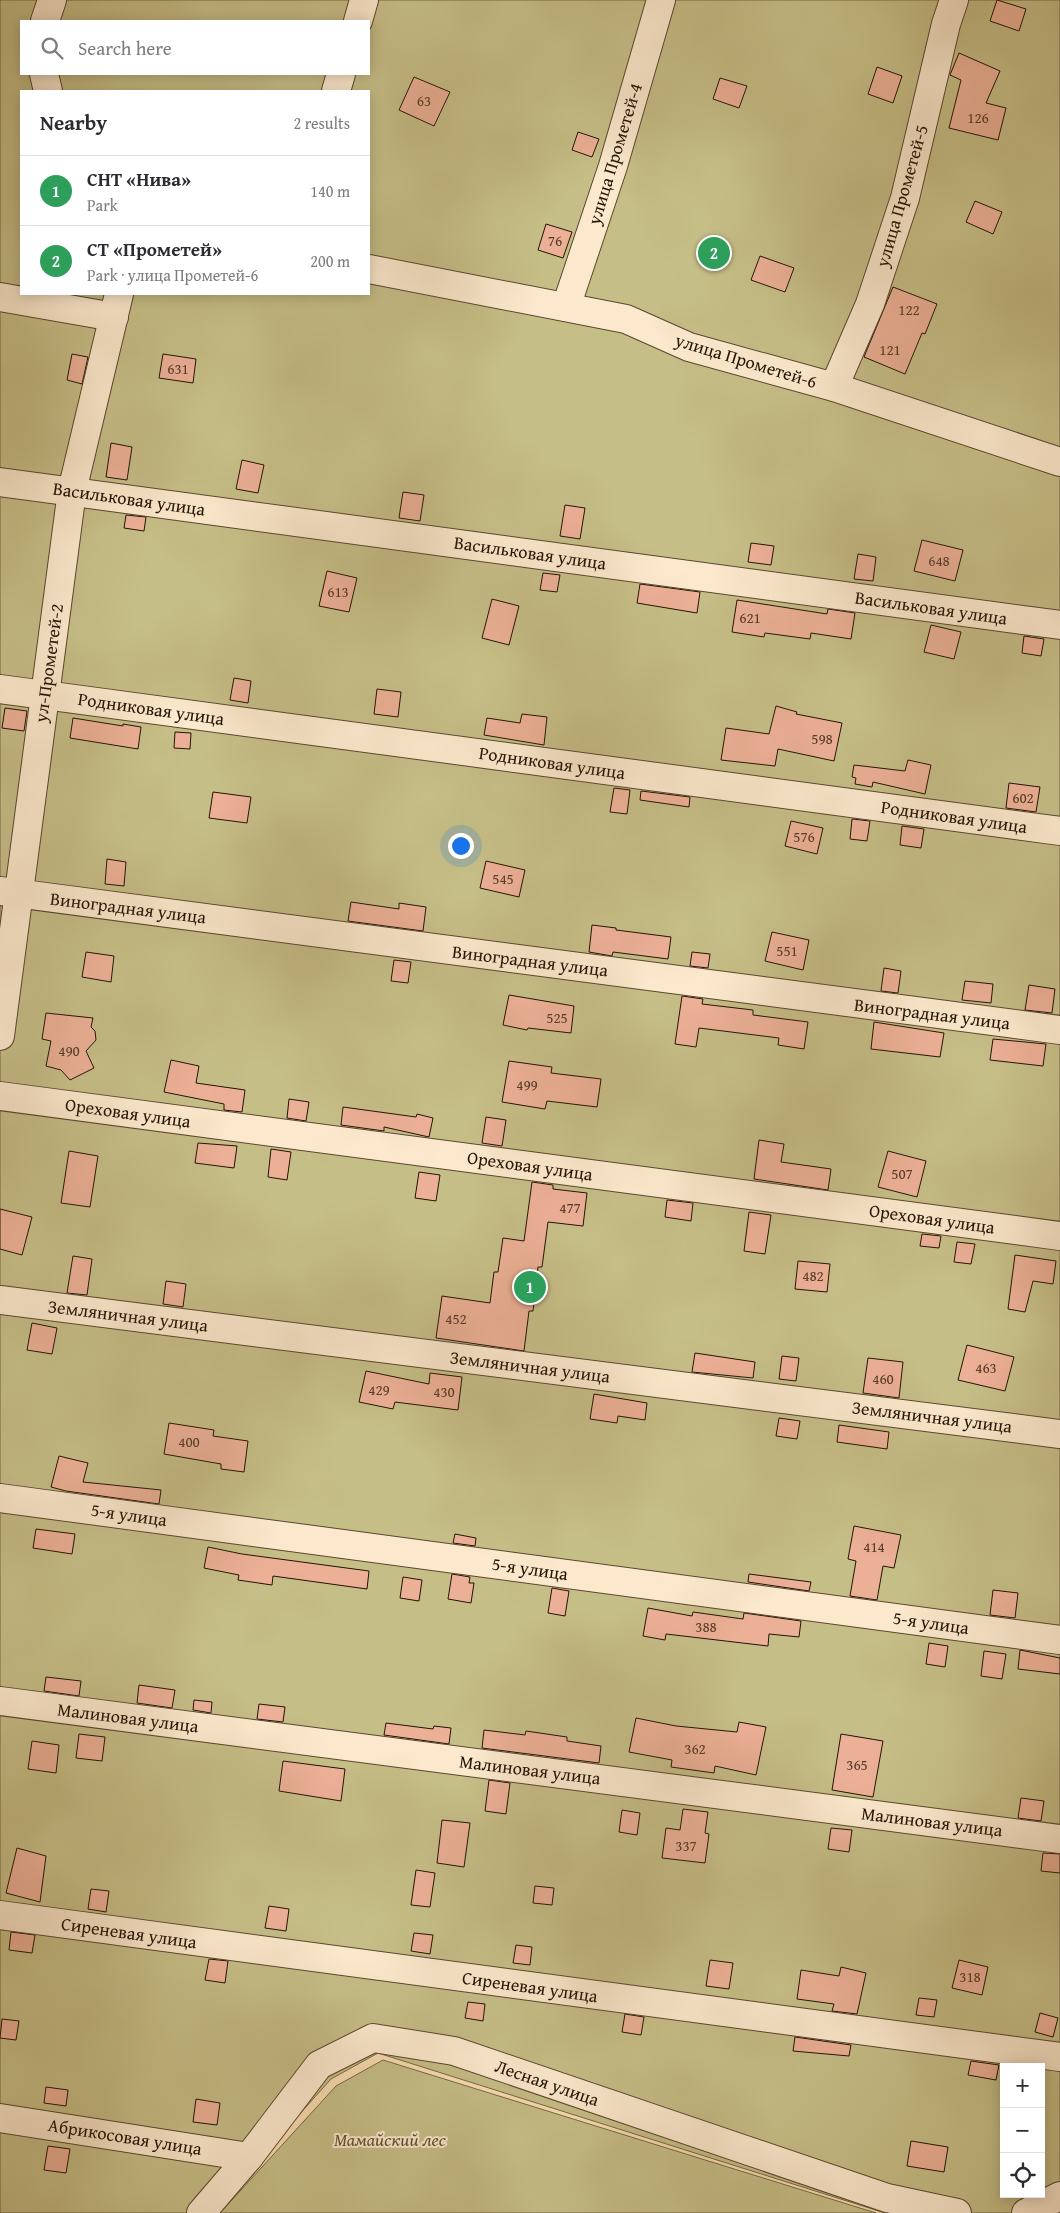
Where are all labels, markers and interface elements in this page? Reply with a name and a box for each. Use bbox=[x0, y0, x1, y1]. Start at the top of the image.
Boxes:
search box bbox=[20, 20, 370, 75]
icon: search bbox=[38, 34, 66, 62]
text: Search here bbox=[78, 34, 172, 62]
street label: улица Прометей-4 bbox=[580, 80, 649, 229]
house number: 63 bbox=[417, 90, 431, 111]
text: Nearby bbox=[40, 107, 107, 138]
house number: 126 bbox=[967, 107, 989, 128]
text: 2 results bbox=[293, 111, 350, 135]
street label: улица Прометей-5 bbox=[868, 121, 935, 271]
text: СНТ «Нива» bbox=[87, 165, 191, 193]
text: 1 bbox=[52, 179, 60, 203]
text: 140 m bbox=[310, 179, 350, 203]
text: Park bbox=[87, 193, 118, 217]
house number: 76 bbox=[548, 230, 562, 251]
pin: 2 bbox=[698, 234, 730, 272]
text: СТ «Прометей» bbox=[87, 235, 222, 263]
text: 2 bbox=[52, 249, 60, 273]
text: 200 m bbox=[310, 249, 350, 273]
text: Park · улица Прометей-6 bbox=[87, 263, 258, 287]
house number: 122 bbox=[898, 299, 920, 320]
street label: улица Прометей-6 bbox=[671, 326, 820, 395]
house number: 121 bbox=[879, 339, 901, 360]
house number: 631 bbox=[167, 358, 189, 379]
street label: Васильковая улица bbox=[51, 474, 207, 523]
street label: Васильковая улица bbox=[452, 528, 608, 577]
house number: 648 bbox=[928, 550, 950, 571]
house number: 613 bbox=[327, 581, 349, 602]
street label: Васильковая улица bbox=[853, 583, 1009, 632]
street label: ул-Прометей-2 bbox=[27, 602, 70, 725]
house number: 621 bbox=[739, 607, 761, 628]
street label: Родниковая улица bbox=[76, 685, 226, 732]
house number: 598 bbox=[811, 728, 833, 749]
street label: Родниковая улица bbox=[477, 739, 627, 786]
house number: 602 bbox=[1012, 787, 1034, 808]
street label: Родниковая улица bbox=[879, 793, 1029, 840]
house number: 576 bbox=[793, 826, 815, 847]
your location bbox=[448, 833, 474, 859]
house number: 545 bbox=[492, 868, 514, 889]
street label: Виноградная улица bbox=[49, 885, 208, 931]
street label: Виноградная улица bbox=[451, 938, 610, 984]
house number: 551 bbox=[776, 940, 798, 961]
street label: Виноградная улица bbox=[853, 991, 1012, 1037]
house number: 525 bbox=[546, 1007, 568, 1028]
house number: 490 bbox=[58, 1040, 80, 1061]
house number: 499 bbox=[516, 1074, 538, 1095]
street label: Ореховая улица bbox=[64, 1090, 193, 1135]
street label: Ореховая улица bbox=[466, 1143, 595, 1188]
house number: 507 bbox=[891, 1163, 913, 1184]
street label: Ореховая улица bbox=[868, 1196, 997, 1241]
house number: 477 bbox=[559, 1197, 581, 1218]
house number: 482 bbox=[802, 1265, 824, 1286]
pin: 1 bbox=[514, 1268, 546, 1306]
street label: Земляничная улица bbox=[46, 1292, 210, 1339]
house number: 452 bbox=[445, 1308, 467, 1329]
street label: Земляничная улица bbox=[448, 1343, 612, 1390]
house number: 463 bbox=[975, 1357, 997, 1378]
house number: 460 bbox=[872, 1368, 894, 1389]
house number: 429 bbox=[368, 1379, 390, 1400]
house number: 430 bbox=[433, 1381, 455, 1402]
street label: Земляничная улица bbox=[850, 1393, 1014, 1440]
house number: 400 bbox=[178, 1431, 200, 1452]
street label: 5-я улица bbox=[89, 1496, 169, 1533]
house number: 414 bbox=[863, 1536, 885, 1557]
street label: 5-я улица bbox=[490, 1550, 570, 1587]
street label: 5-я улица bbox=[891, 1604, 971, 1641]
house number: 388 bbox=[695, 1616, 717, 1637]
street label: Малиновая улица bbox=[56, 1695, 201, 1740]
house number: 362 bbox=[684, 1738, 706, 1759]
street label: Малиновая улица bbox=[458, 1747, 603, 1792]
house number: 365 bbox=[846, 1754, 868, 1775]
street label: Малиновая улица bbox=[860, 1799, 1005, 1844]
house number: 337 bbox=[675, 1835, 697, 1856]
street label: Сиреневая улица bbox=[60, 1910, 199, 1955]
street label: Сиреневая улица bbox=[461, 1964, 600, 2009]
house number: 318 bbox=[959, 1966, 981, 1987]
street label: Лесная улица bbox=[491, 2052, 603, 2113]
map controls bbox=[1000, 2063, 1045, 2198]
button: + bbox=[1000, 2063, 1045, 2108]
button: − bbox=[1000, 2108, 1045, 2153]
street label: Абрикосовая улица bbox=[46, 2111, 204, 2162]
park label: Мамайский лес bbox=[334, 2126, 447, 2153]
button: locate bbox=[1000, 2153, 1045, 2198]

